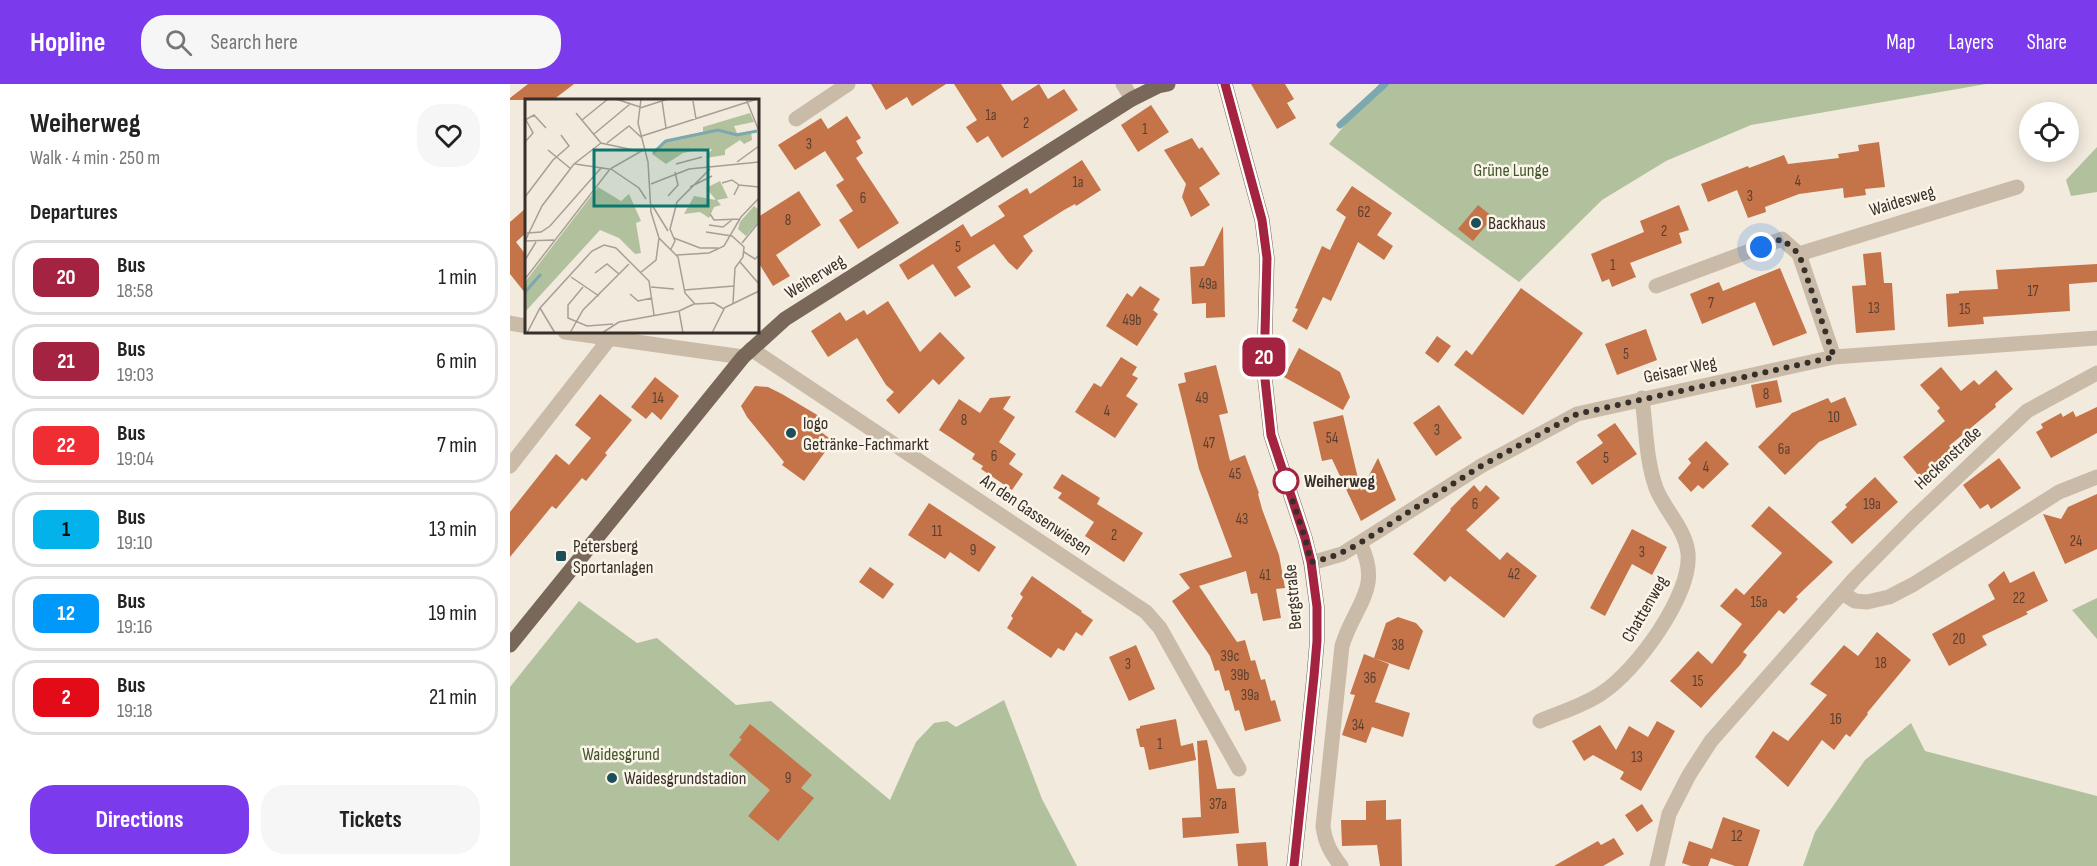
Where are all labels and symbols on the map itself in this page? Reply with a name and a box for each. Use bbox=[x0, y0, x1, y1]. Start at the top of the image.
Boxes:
inset map bbox=[525, 99, 759, 333]
house number: 1a bbox=[985, 106, 997, 125]
house number: 2 bbox=[1023, 114, 1029, 133]
house number: 1 bbox=[1142, 120, 1148, 139]
house number: 3 bbox=[806, 135, 812, 154]
park label: Grüne Lunge bbox=[1473, 160, 1549, 181]
house number: 4 bbox=[1795, 172, 1801, 191]
house number: 1a bbox=[1072, 173, 1084, 192]
street label: Waidesweg bbox=[1867, 181, 1937, 221]
house number: 3 bbox=[1747, 187, 1753, 206]
house number: 6 bbox=[860, 189, 866, 208]
house number: 62 bbox=[1358, 203, 1370, 222]
house number: 8 bbox=[785, 211, 791, 230]
place label: Backhaus bbox=[1488, 213, 1546, 234]
marker: Backhaus bbox=[1469, 216, 1483, 230]
house number: 2 bbox=[1661, 222, 1667, 241]
your location bbox=[1746, 232, 1776, 262]
house number: 5 bbox=[955, 238, 961, 257]
street label: Weiherweg bbox=[781, 250, 849, 304]
house number: 1 bbox=[1610, 256, 1616, 275]
house number: 49a bbox=[1199, 275, 1218, 294]
house number: 17 bbox=[2027, 282, 2039, 301]
house number: 7 bbox=[1708, 294, 1714, 313]
house number: 13 bbox=[1868, 299, 1880, 318]
house number: 15 bbox=[1959, 300, 1971, 319]
house number: 49b bbox=[1122, 311, 1142, 330]
line badge: 20 bbox=[1237, 338, 1291, 376]
house number: 5 bbox=[1623, 345, 1629, 364]
street label: Geisaer Weg bbox=[1642, 352, 1718, 388]
house number: 8 bbox=[1763, 385, 1769, 404]
house number: 14 bbox=[652, 389, 664, 408]
house number: 49 bbox=[1196, 389, 1208, 408]
house number: 4 bbox=[1104, 402, 1110, 421]
house number: 10 bbox=[1828, 408, 1840, 427]
house number: 8 bbox=[961, 411, 967, 430]
place label: logo Getränke-Fachmarkt bbox=[803, 413, 930, 455]
house number: 3 bbox=[1434, 421, 1440, 440]
street label: Heckenstraße bbox=[1910, 422, 1986, 494]
marker: logo Getränke-Fachmarkt bbox=[784, 426, 798, 440]
house number: 54 bbox=[1326, 429, 1338, 448]
house number: 47 bbox=[1203, 434, 1215, 453]
house number: 6a bbox=[1778, 440, 1790, 459]
house number: 6 bbox=[991, 447, 997, 466]
house number: 5 bbox=[1603, 449, 1609, 468]
house number: 4 bbox=[1703, 458, 1709, 477]
house number: 45 bbox=[1229, 465, 1241, 484]
marker: Weiherweg bbox=[1273, 468, 1299, 494]
street label: An den Gassenwiesen bbox=[976, 470, 1096, 560]
place label: Weiherweg bbox=[1304, 471, 1376, 492]
house number: 6 bbox=[1472, 495, 1478, 514]
house number: 19a bbox=[1863, 495, 1881, 514]
house number: 43 bbox=[1236, 510, 1248, 529]
house number: 11 bbox=[932, 522, 943, 541]
house number: 2 bbox=[1111, 526, 1117, 545]
house number: 24 bbox=[2070, 532, 2082, 551]
place label: Petersberg Sportanlagen bbox=[573, 536, 653, 578]
house number: 9 bbox=[970, 541, 976, 560]
house number: 3 bbox=[1639, 543, 1645, 562]
marker: Petersberg Sportanlagen bbox=[554, 549, 568, 563]
street label: Bergstraße bbox=[1280, 563, 1306, 631]
house number: 42 bbox=[1508, 565, 1520, 584]
house number: 41 bbox=[1259, 566, 1272, 585]
street label: Chattenweg bbox=[1618, 572, 1672, 646]
house number: 22 bbox=[2013, 589, 2025, 608]
house number: 15a bbox=[1750, 593, 1768, 612]
house number: 20 bbox=[1953, 630, 1965, 649]
house number: 38 bbox=[1392, 636, 1404, 655]
house number: 39c bbox=[1221, 647, 1239, 666]
house number: 18 bbox=[1875, 654, 1887, 673]
house number: 3 bbox=[1125, 655, 1131, 674]
house number: 39b bbox=[1230, 666, 1250, 685]
house number: 36 bbox=[1364, 669, 1376, 688]
house number: 15 bbox=[1692, 672, 1704, 691]
house number: 39a bbox=[1241, 686, 1260, 705]
house number: 16 bbox=[1830, 710, 1842, 729]
house number: 34 bbox=[1352, 716, 1364, 735]
house number: 1 bbox=[1157, 735, 1163, 754]
park label: Waidesgrund bbox=[582, 744, 660, 765]
house number: 13 bbox=[1631, 748, 1643, 767]
place label: Waidesgrundstadion bbox=[624, 768, 747, 789]
house number: 9 bbox=[785, 769, 791, 788]
marker: Waidesgrundstadion bbox=[605, 771, 619, 785]
house number: 37a bbox=[1209, 795, 1227, 814]
house number: 12 bbox=[1731, 827, 1743, 846]

